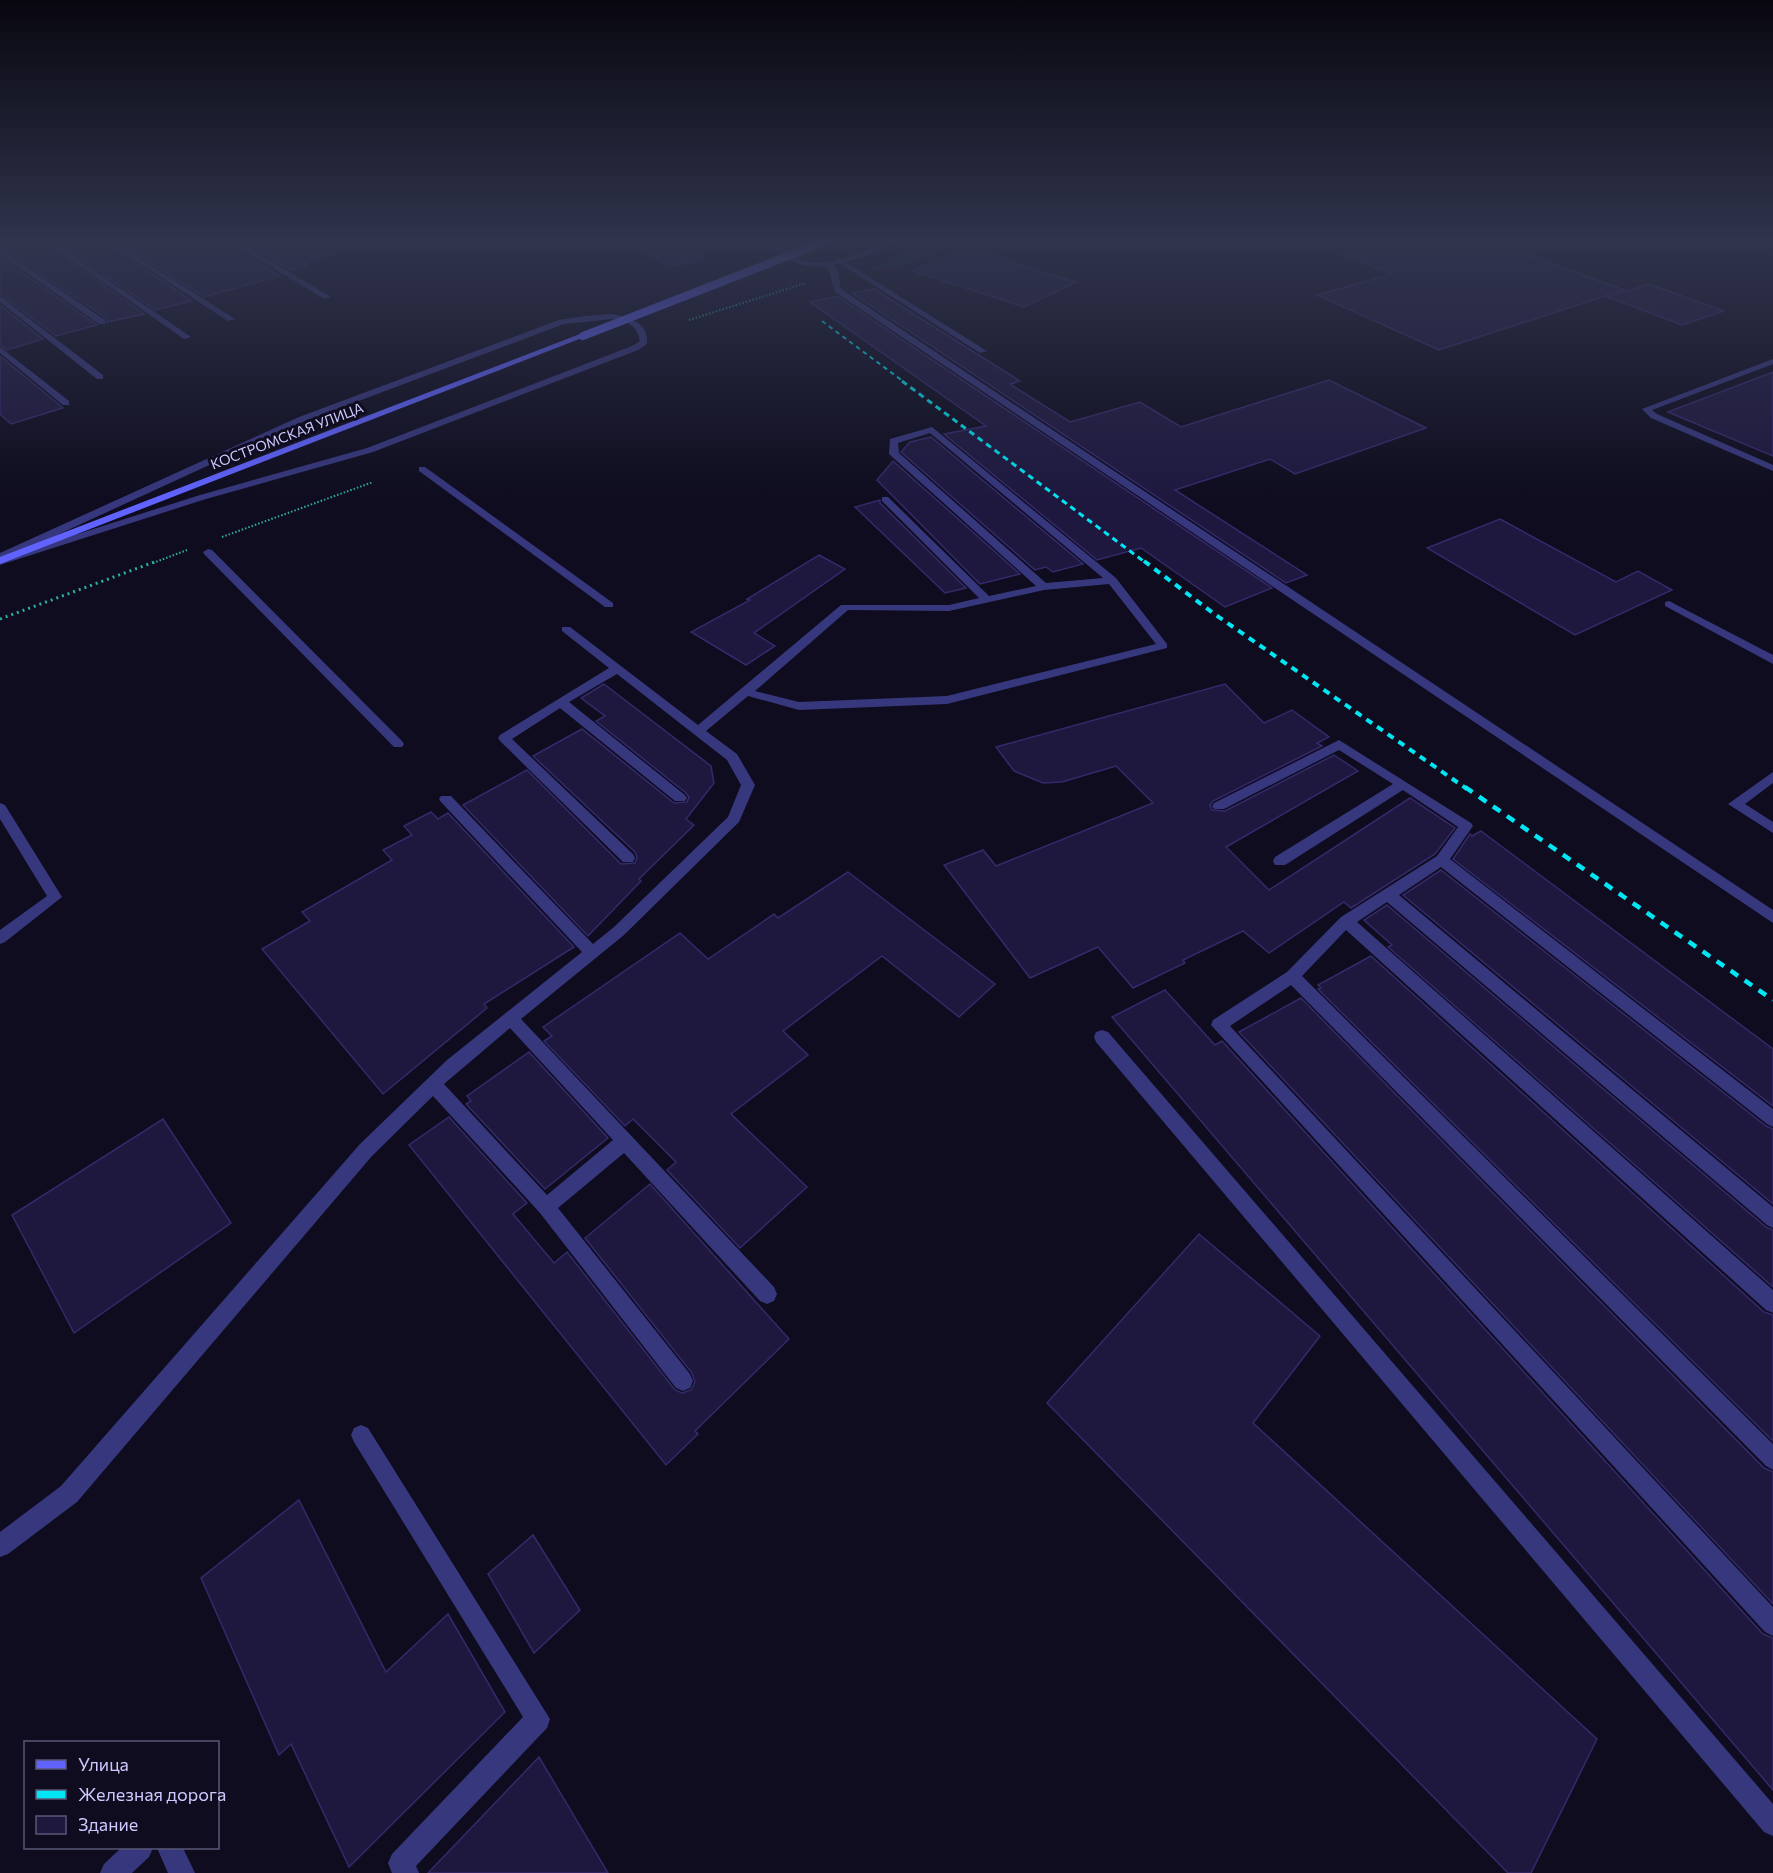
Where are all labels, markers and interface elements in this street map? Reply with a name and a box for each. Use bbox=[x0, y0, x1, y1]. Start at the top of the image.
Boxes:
street label: КОСТРОМСКАЯ УЛИЦА bbox=[208, 398, 366, 473]
legend bbox=[24, 1741, 219, 1849]
text: Улица bbox=[78, 1753, 129, 1775]
text: Железная дорога bbox=[78, 1783, 226, 1805]
text: Здание bbox=[78, 1813, 138, 1835]

